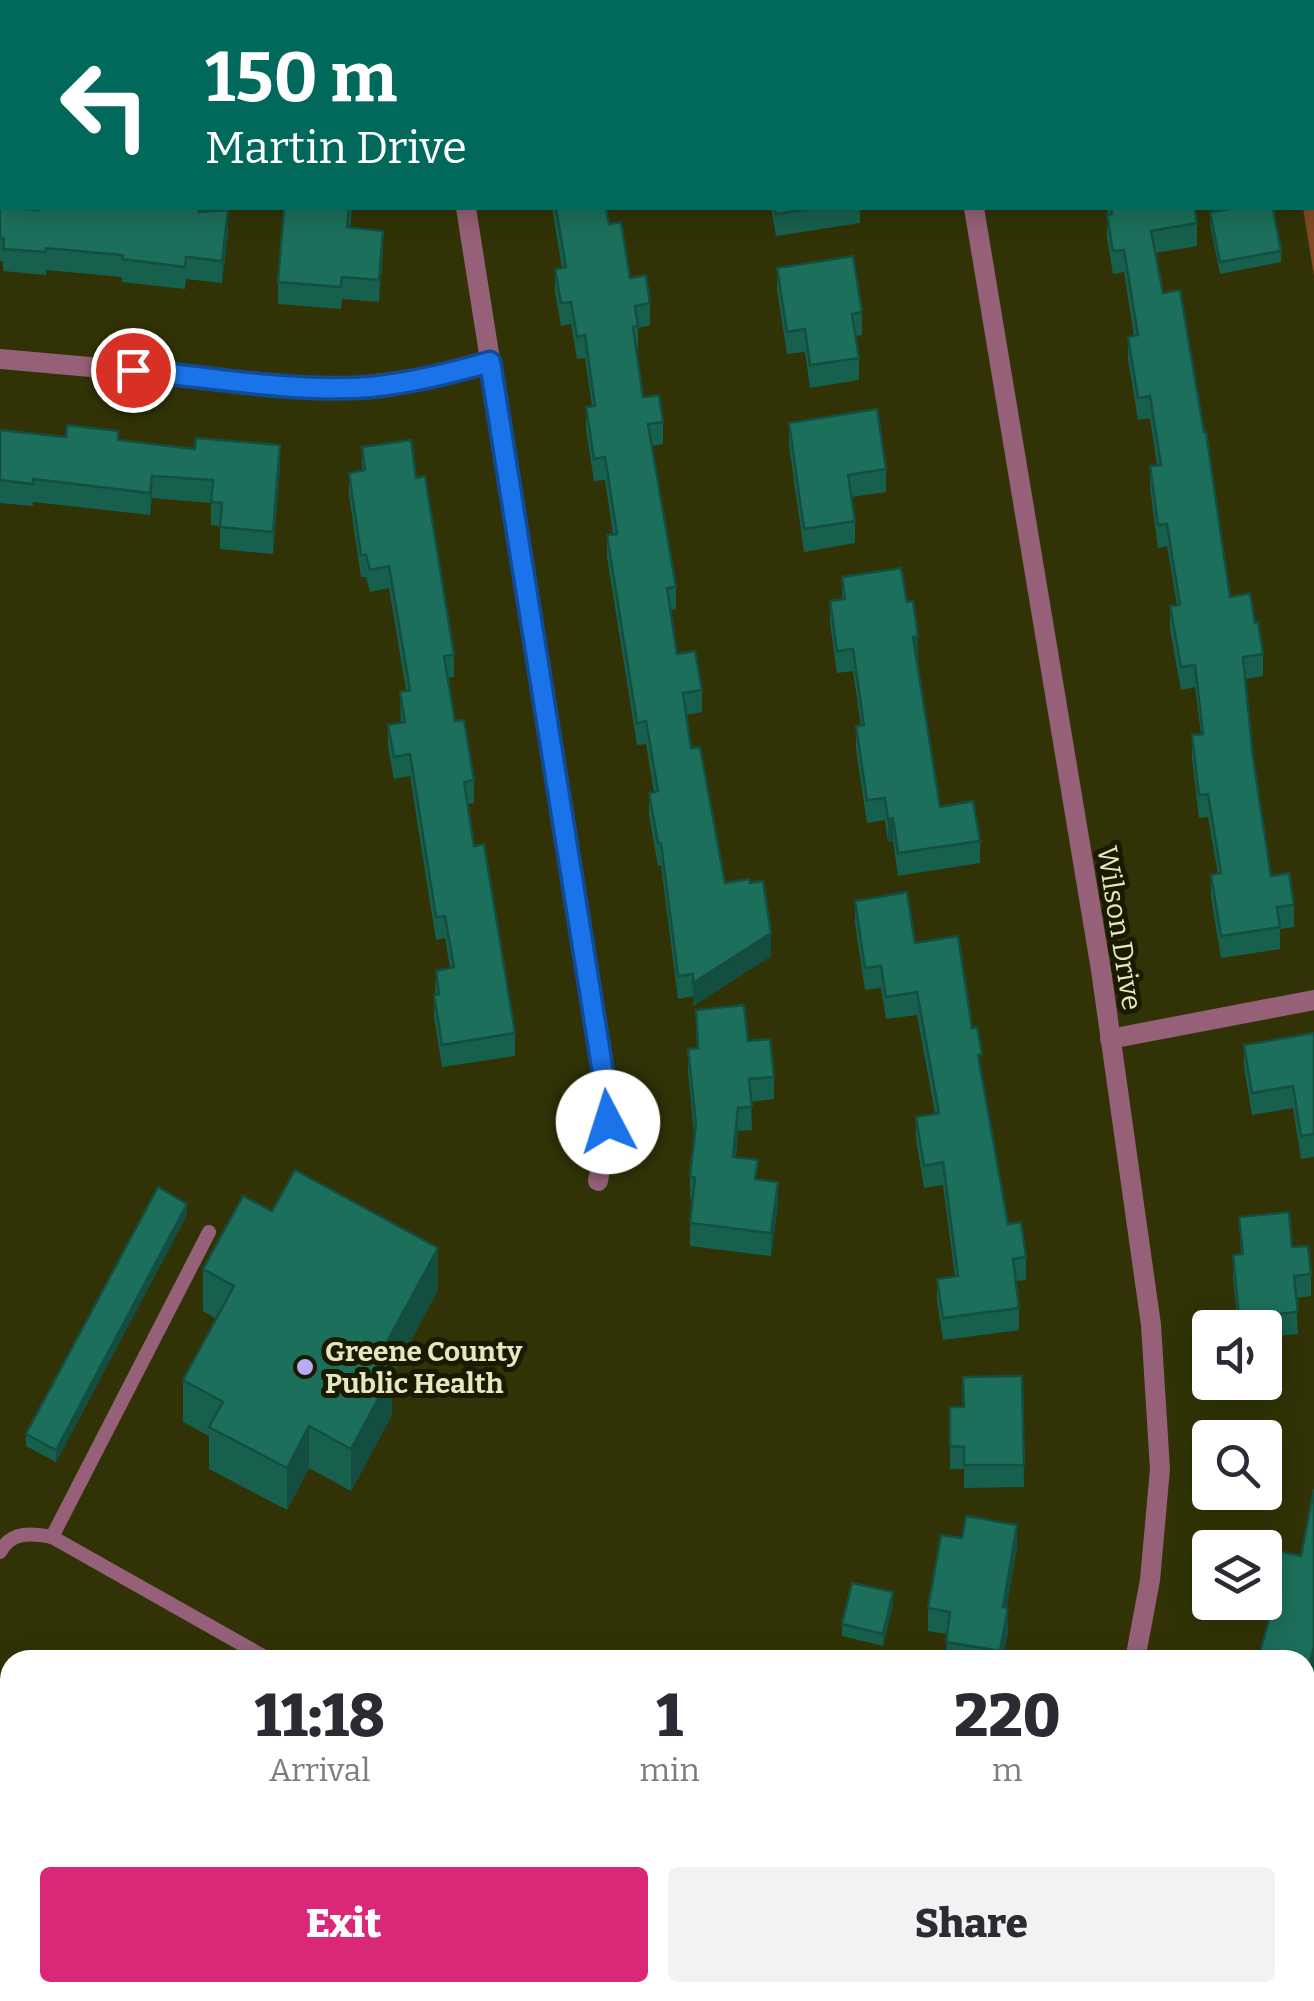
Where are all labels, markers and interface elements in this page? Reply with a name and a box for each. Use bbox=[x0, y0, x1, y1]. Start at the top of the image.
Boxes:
text: 150 m bbox=[205, 36, 397, 120]
icon: left bbox=[40, 40, 170, 170]
text: Martin Drive bbox=[205, 121, 467, 175]
pin bbox=[91, 328, 176, 413]
icon: arrive bbox=[106, 343, 161, 398]
street label: Wilson Drive bbox=[1090, 844, 1149, 1012]
position arrow bbox=[556, 1070, 660, 1174]
map controls bbox=[1192, 1310, 1282, 1620]
button: sound bbox=[1192, 1310, 1282, 1400]
place label: Greene County Public Health bbox=[325, 1335, 523, 1400]
marker: Greene County Public Health bbox=[294, 1356, 316, 1378]
button: search bbox=[1192, 1420, 1282, 1510]
button: layers bbox=[1192, 1530, 1282, 1620]
text: 11:18 bbox=[254, 1680, 385, 1752]
text: 1 bbox=[656, 1680, 683, 1752]
text: 220 bbox=[954, 1680, 1061, 1752]
text: Arrival bbox=[269, 1751, 370, 1789]
text: min bbox=[639, 1751, 700, 1789]
text: m bbox=[992, 1751, 1023, 1789]
button: Exit bbox=[40, 1867, 648, 1982]
button: Share bbox=[668, 1867, 1275, 1982]

